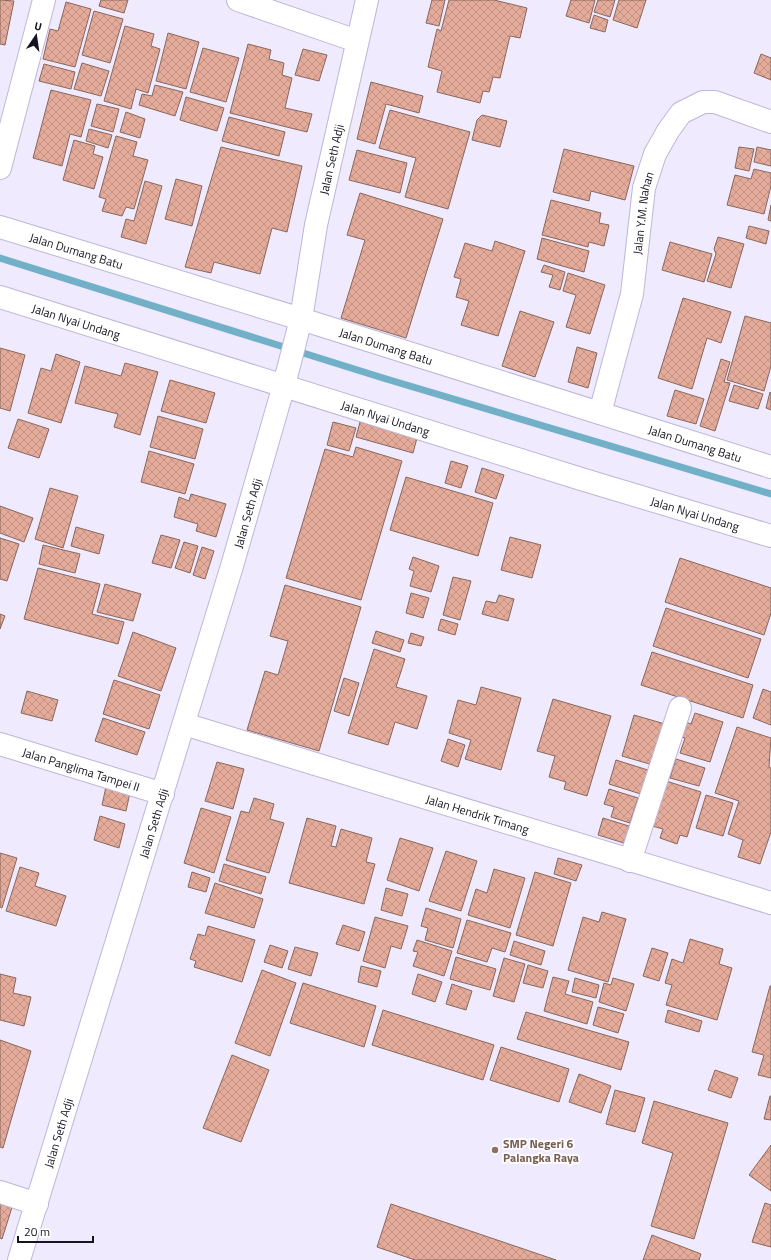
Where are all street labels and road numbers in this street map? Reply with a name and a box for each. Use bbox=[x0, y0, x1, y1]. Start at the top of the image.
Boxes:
street label: Jalan Seth Adji bbox=[314, 122, 348, 196]
street label: Jalan Y.M. Nahan bbox=[627, 169, 658, 256]
street label: Jalan Dumang Batu bbox=[27, 227, 126, 274]
street label: Jalan Nyai Undang bbox=[30, 298, 123, 344]
street label: Jalan Dumang Batu bbox=[337, 322, 435, 369]
street label: Jalan Nyai Undang bbox=[339, 395, 432, 441]
street label: Jalan Dumang Batu bbox=[646, 420, 744, 467]
street label: Jalan Seth Adji bbox=[228, 476, 266, 550]
street label: Jalan Nyai Undang bbox=[648, 491, 742, 536]
street label: Jalan Panglima Tampei II bbox=[20, 742, 142, 796]
street label: Jalan Seth Adji bbox=[133, 786, 173, 860]
street label: Jalan Hendrik Timang bbox=[424, 789, 532, 838]
street label: Jalan Seth Adji bbox=[38, 1096, 78, 1170]

